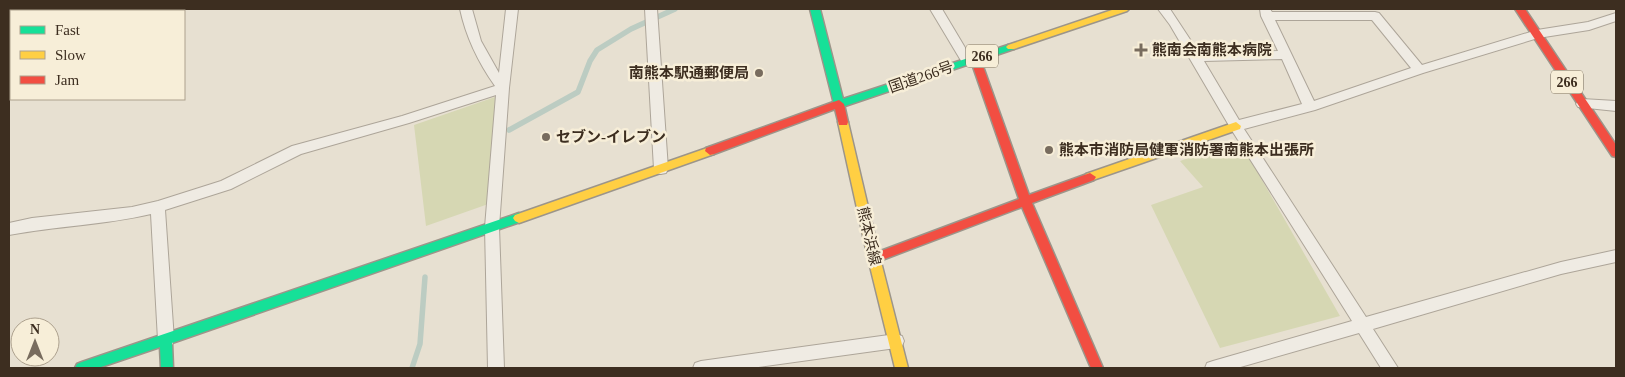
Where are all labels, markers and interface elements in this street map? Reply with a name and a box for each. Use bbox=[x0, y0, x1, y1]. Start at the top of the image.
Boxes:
legend bbox=[10, 10, 185, 100]
text: Fast bbox=[55, 22, 81, 38]
place label: 熊南会南熊本病院 bbox=[1152, 41, 1272, 58]
marker: 熊南会南熊本病院 bbox=[1134, 43, 1148, 57]
road number: 266 bbox=[966, 44, 998, 68]
text: Slow bbox=[55, 47, 86, 63]
street label: 国道266号 bbox=[886, 58, 956, 96]
place label: 南熊本駅通郵便局 bbox=[629, 64, 749, 81]
marker: 南熊本駅通郵便局 bbox=[753, 67, 765, 79]
road number: 266 bbox=[1551, 70, 1583, 94]
text: Jam bbox=[55, 72, 79, 88]
place label: セブン-イレブン bbox=[556, 128, 666, 145]
marker: セブン-イレブン bbox=[540, 131, 552, 143]
place label: 熊本市消防局健軍消防署南熊本出張所 bbox=[1059, 141, 1314, 158]
marker: 熊本市消防局健軍消防署南熊本出張所 bbox=[1043, 144, 1055, 156]
street label: 熊本浜線 bbox=[854, 205, 884, 267]
north arrow bbox=[10, 317, 60, 367]
text: N bbox=[30, 322, 40, 337]

